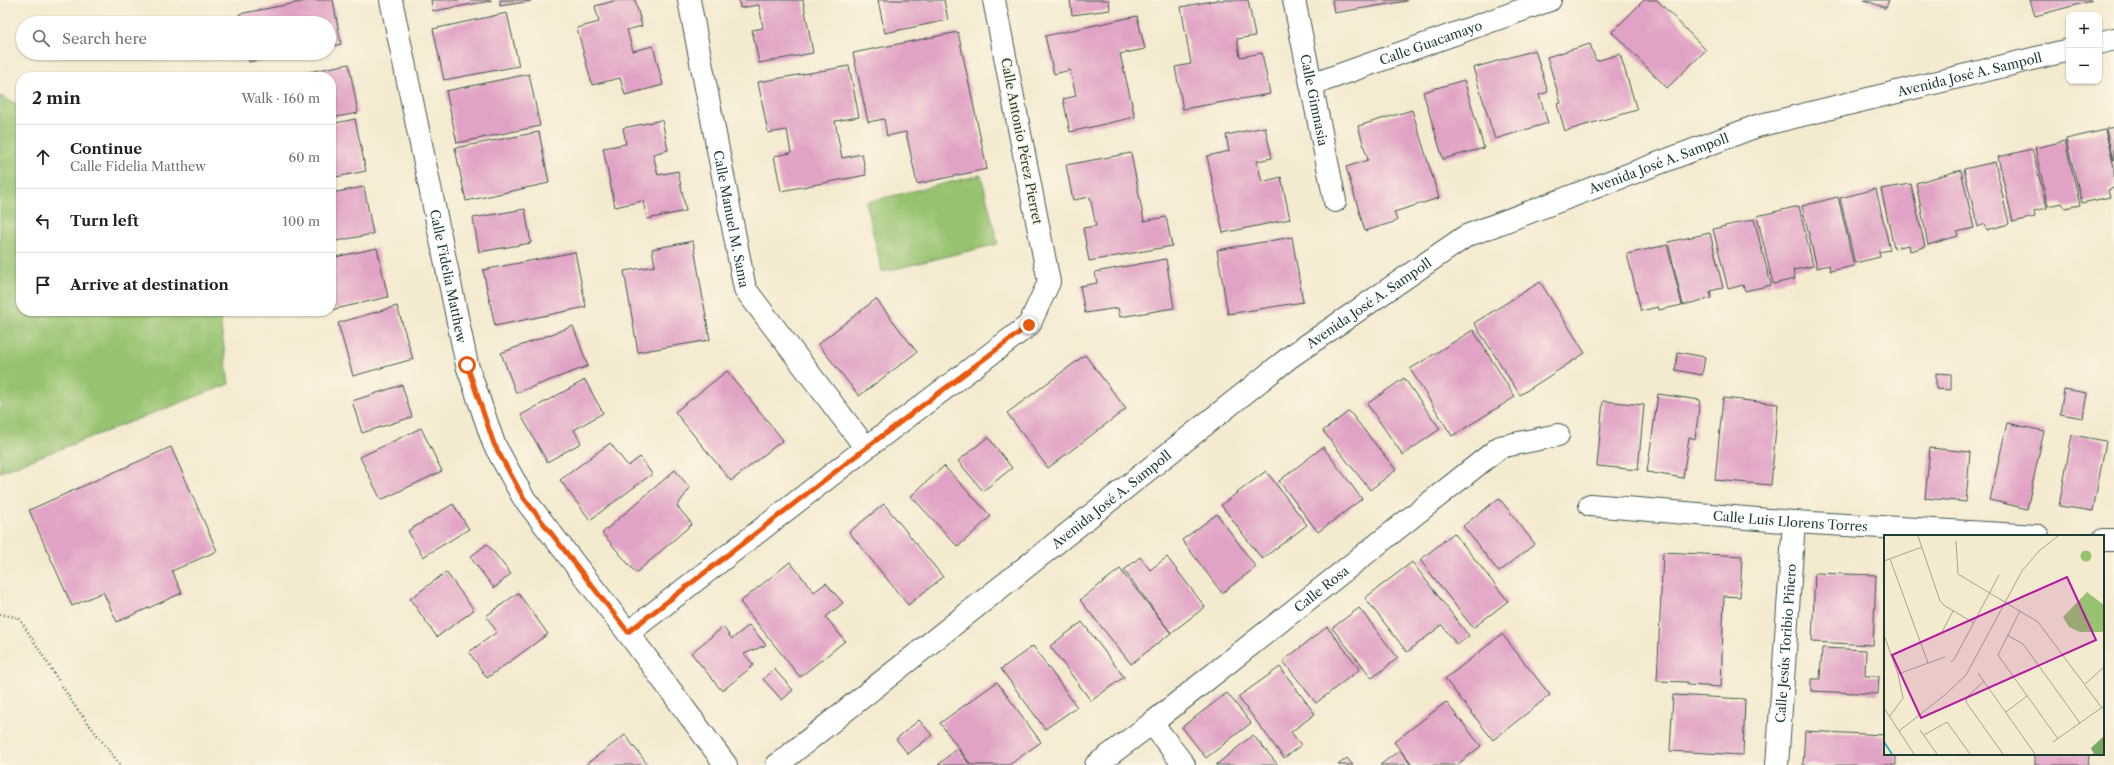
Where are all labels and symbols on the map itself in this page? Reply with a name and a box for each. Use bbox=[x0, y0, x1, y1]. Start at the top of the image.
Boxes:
street label: Calle Guacamayo bbox=[1377, 17, 1484, 68]
street label: Avenida José A. Sampoll bbox=[1895, 49, 2044, 100]
street label: Calle Gimnasia bbox=[1297, 53, 1332, 147]
street label: Calle Antonio Pérez Pierret bbox=[998, 56, 1046, 226]
street label: Avenida José A. Sampoll bbox=[1586, 129, 1731, 197]
street label: Calle Manuel M. Sama bbox=[710, 149, 753, 289]
street label: Calle Fidelia Matthew bbox=[427, 208, 470, 345]
street label: Avenida José A. Sampoll bbox=[1302, 254, 1434, 352]
route end bbox=[1020, 316, 1038, 334]
route start bbox=[458, 356, 476, 374]
street label: Avenida José A. Sampoll bbox=[1047, 447, 1174, 552]
street label: Calle Luis Llorens Torres bbox=[1712, 507, 1869, 534]
inset map bbox=[1884, 535, 2104, 755]
street label: Calle Rosa bbox=[1291, 562, 1352, 615]
street label: Calle Jesús Toribio Piñero bbox=[1772, 563, 1799, 724]

